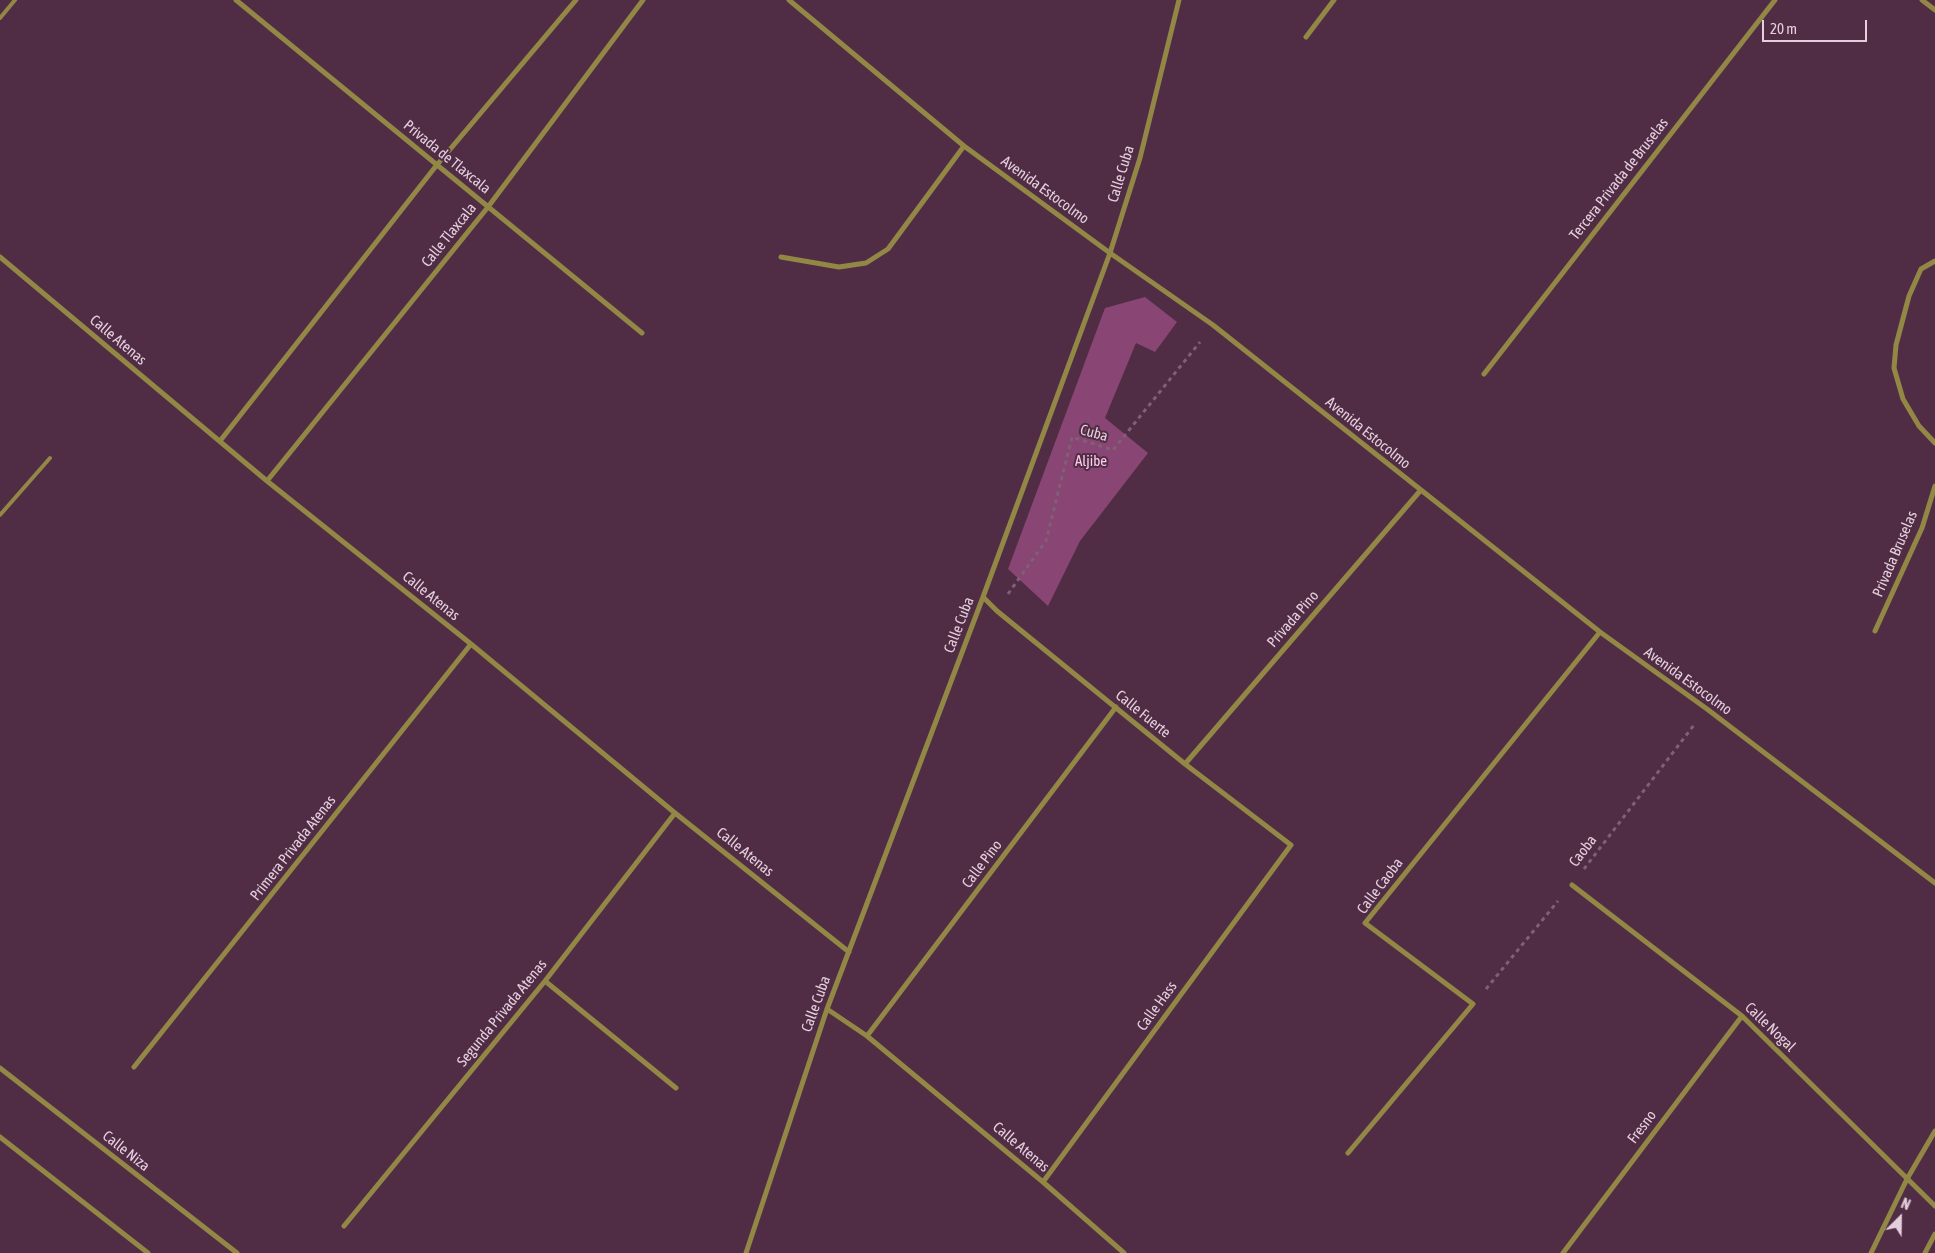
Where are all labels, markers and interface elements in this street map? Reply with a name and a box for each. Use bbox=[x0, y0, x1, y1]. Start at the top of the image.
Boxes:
scale bar bbox=[1765, 10, 1870, 42]
text: 20 m bbox=[1770, 20, 1797, 37]
street label: Tercera Privada de Bruselas bbox=[1566, 114, 1672, 244]
street label: Privada de Tlaxcala bbox=[400, 116, 494, 198]
street label: Calle Cuba bbox=[1104, 143, 1138, 205]
street label: Avenida Estocolmo bbox=[997, 152, 1093, 228]
street label: Calle Tlaxcala bbox=[418, 199, 480, 271]
street label: Calle Atenas bbox=[86, 311, 150, 369]
street label: Avenida Estocolmo bbox=[1322, 393, 1414, 473]
street label: Cuba bbox=[1078, 421, 1110, 445]
park label: Aljibe bbox=[1075, 452, 1107, 470]
street label: Privada Bruselas bbox=[1869, 508, 1921, 600]
street label: Calle Atenas bbox=[399, 568, 463, 624]
street label: Privada Pino bbox=[1264, 587, 1322, 651]
street label: Calle Cuba bbox=[940, 594, 978, 656]
street label: Avenida Estocolmo bbox=[1640, 643, 1736, 719]
street label: Calle Fuerte bbox=[1112, 686, 1174, 742]
street label: Primera Privada Atenas bbox=[246, 792, 340, 904]
street label: Calle Atenas bbox=[713, 824, 777, 880]
street label: Caoba bbox=[1565, 832, 1601, 870]
street label: Calle Pino bbox=[958, 837, 1006, 891]
street label: Calle Caoba bbox=[1353, 855, 1407, 917]
street label: Segunda Privada Atenas bbox=[453, 956, 551, 1070]
street label: Calle Cuba bbox=[798, 973, 834, 1035]
street label: Calle Hass bbox=[1133, 978, 1181, 1034]
street label: Calle Nogal bbox=[1741, 999, 1799, 1055]
street label: Fresno bbox=[1624, 1107, 1660, 1147]
street label: Calle Atenas bbox=[989, 1118, 1053, 1176]
street label: Calle Niza bbox=[99, 1127, 153, 1175]
north arrow bbox=[1875, 1193, 1925, 1243]
text: N bbox=[1899, 1195, 1913, 1213]

